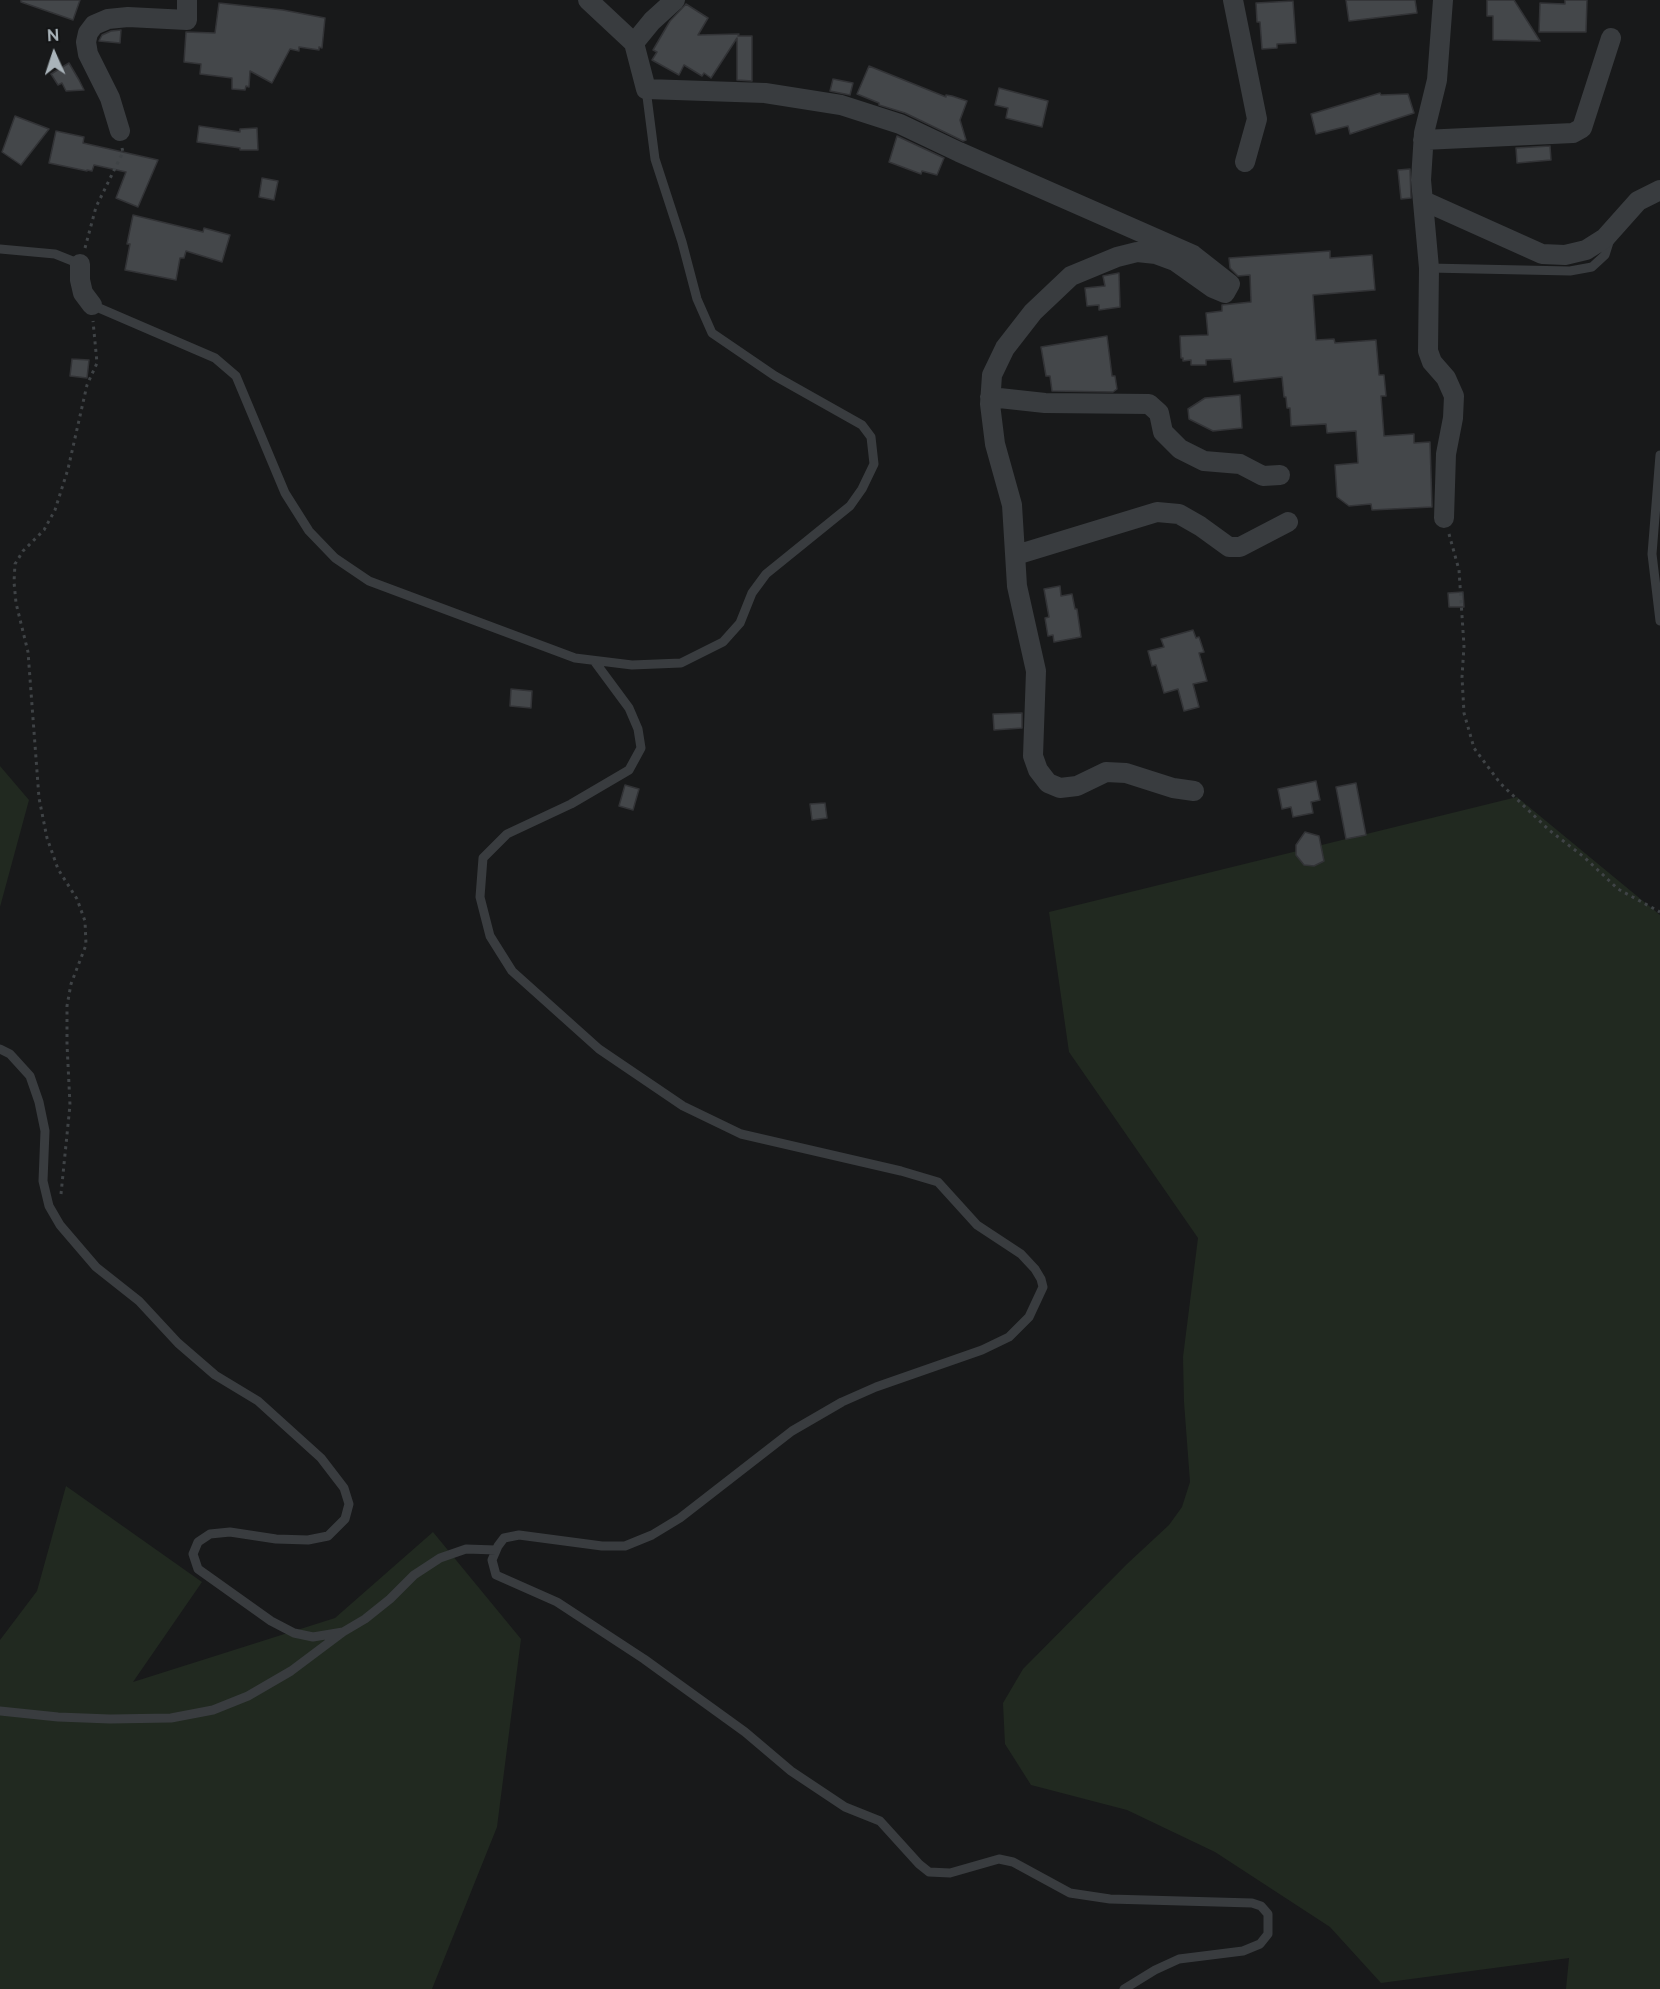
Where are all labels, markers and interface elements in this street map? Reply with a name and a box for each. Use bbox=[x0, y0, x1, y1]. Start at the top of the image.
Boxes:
north arrow bbox=[24, 24, 84, 84]
text: N bbox=[46, 26, 60, 45]

